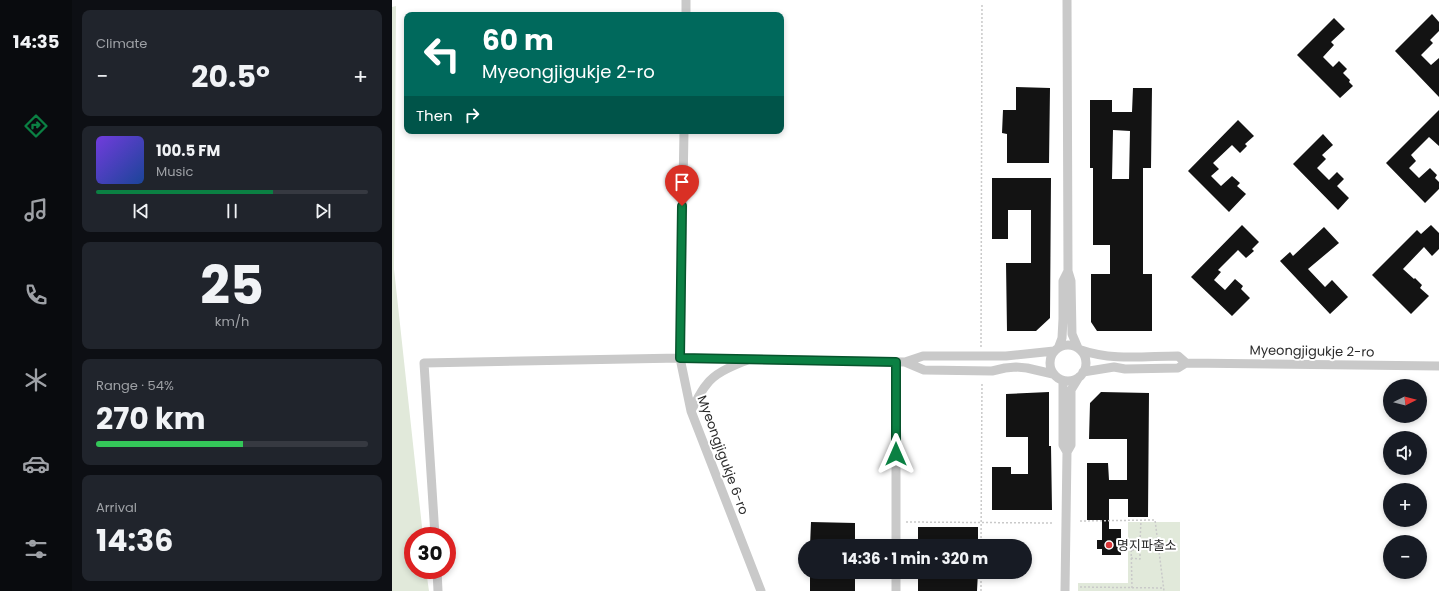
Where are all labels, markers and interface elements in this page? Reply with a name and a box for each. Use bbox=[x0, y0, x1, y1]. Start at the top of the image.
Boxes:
text: 60 m bbox=[482, 21, 554, 60]
icon: left bbox=[416, 28, 468, 80]
text: 14:35 bbox=[13, 29, 59, 54]
text: Climate bbox=[96, 34, 147, 53]
text: 20.5° bbox=[191, 55, 270, 98]
text: Myeongjigukje 2-ro bbox=[482, 59, 655, 84]
text: − bbox=[96, 61, 108, 92]
text: + bbox=[353, 61, 368, 92]
icon: right bbox=[461, 104, 483, 126]
text: Then bbox=[416, 105, 453, 126]
icon: directions bbox=[22, 112, 50, 140]
text: 100.5 FM bbox=[156, 140, 220, 161]
text: Music bbox=[156, 162, 193, 181]
pin bbox=[665, 165, 699, 206]
icon: arrive bbox=[671, 171, 693, 193]
icon: music bbox=[22, 196, 50, 224]
icon: previous bbox=[130, 200, 152, 222]
icon: pause bbox=[221, 200, 243, 222]
icon: next bbox=[312, 200, 334, 222]
text: 25 bbox=[200, 249, 264, 322]
icon: phone bbox=[22, 281, 50, 309]
text: km/h bbox=[215, 312, 249, 331]
street label: Myeongjigukje 2-ro bbox=[1249, 340, 1375, 362]
icon: climate bbox=[22, 366, 50, 394]
text: Range · 54% bbox=[96, 376, 174, 395]
north arrow bbox=[1383, 379, 1427, 423]
map controls bbox=[1383, 379, 1427, 579]
street label: Myeongjigukje 6-ro bbox=[693, 393, 753, 517]
text: 270 km bbox=[96, 397, 205, 440]
button: sound bbox=[1383, 431, 1427, 475]
position arrow bbox=[875, 433, 917, 475]
icon: car bbox=[22, 450, 50, 478]
button: + bbox=[1383, 483, 1427, 527]
text: Arrival bbox=[96, 498, 137, 517]
text: 14:36 bbox=[96, 519, 173, 562]
speed limit sign: 30 bbox=[404, 527, 456, 579]
icon: filters bbox=[22, 535, 50, 563]
button: − bbox=[1383, 535, 1427, 579]
place label: 명지파출소 bbox=[1117, 536, 1177, 555]
marker: 명지파출소 bbox=[1104, 540, 1114, 550]
text: 14:36 · 1 min · 320 m bbox=[842, 548, 988, 569]

